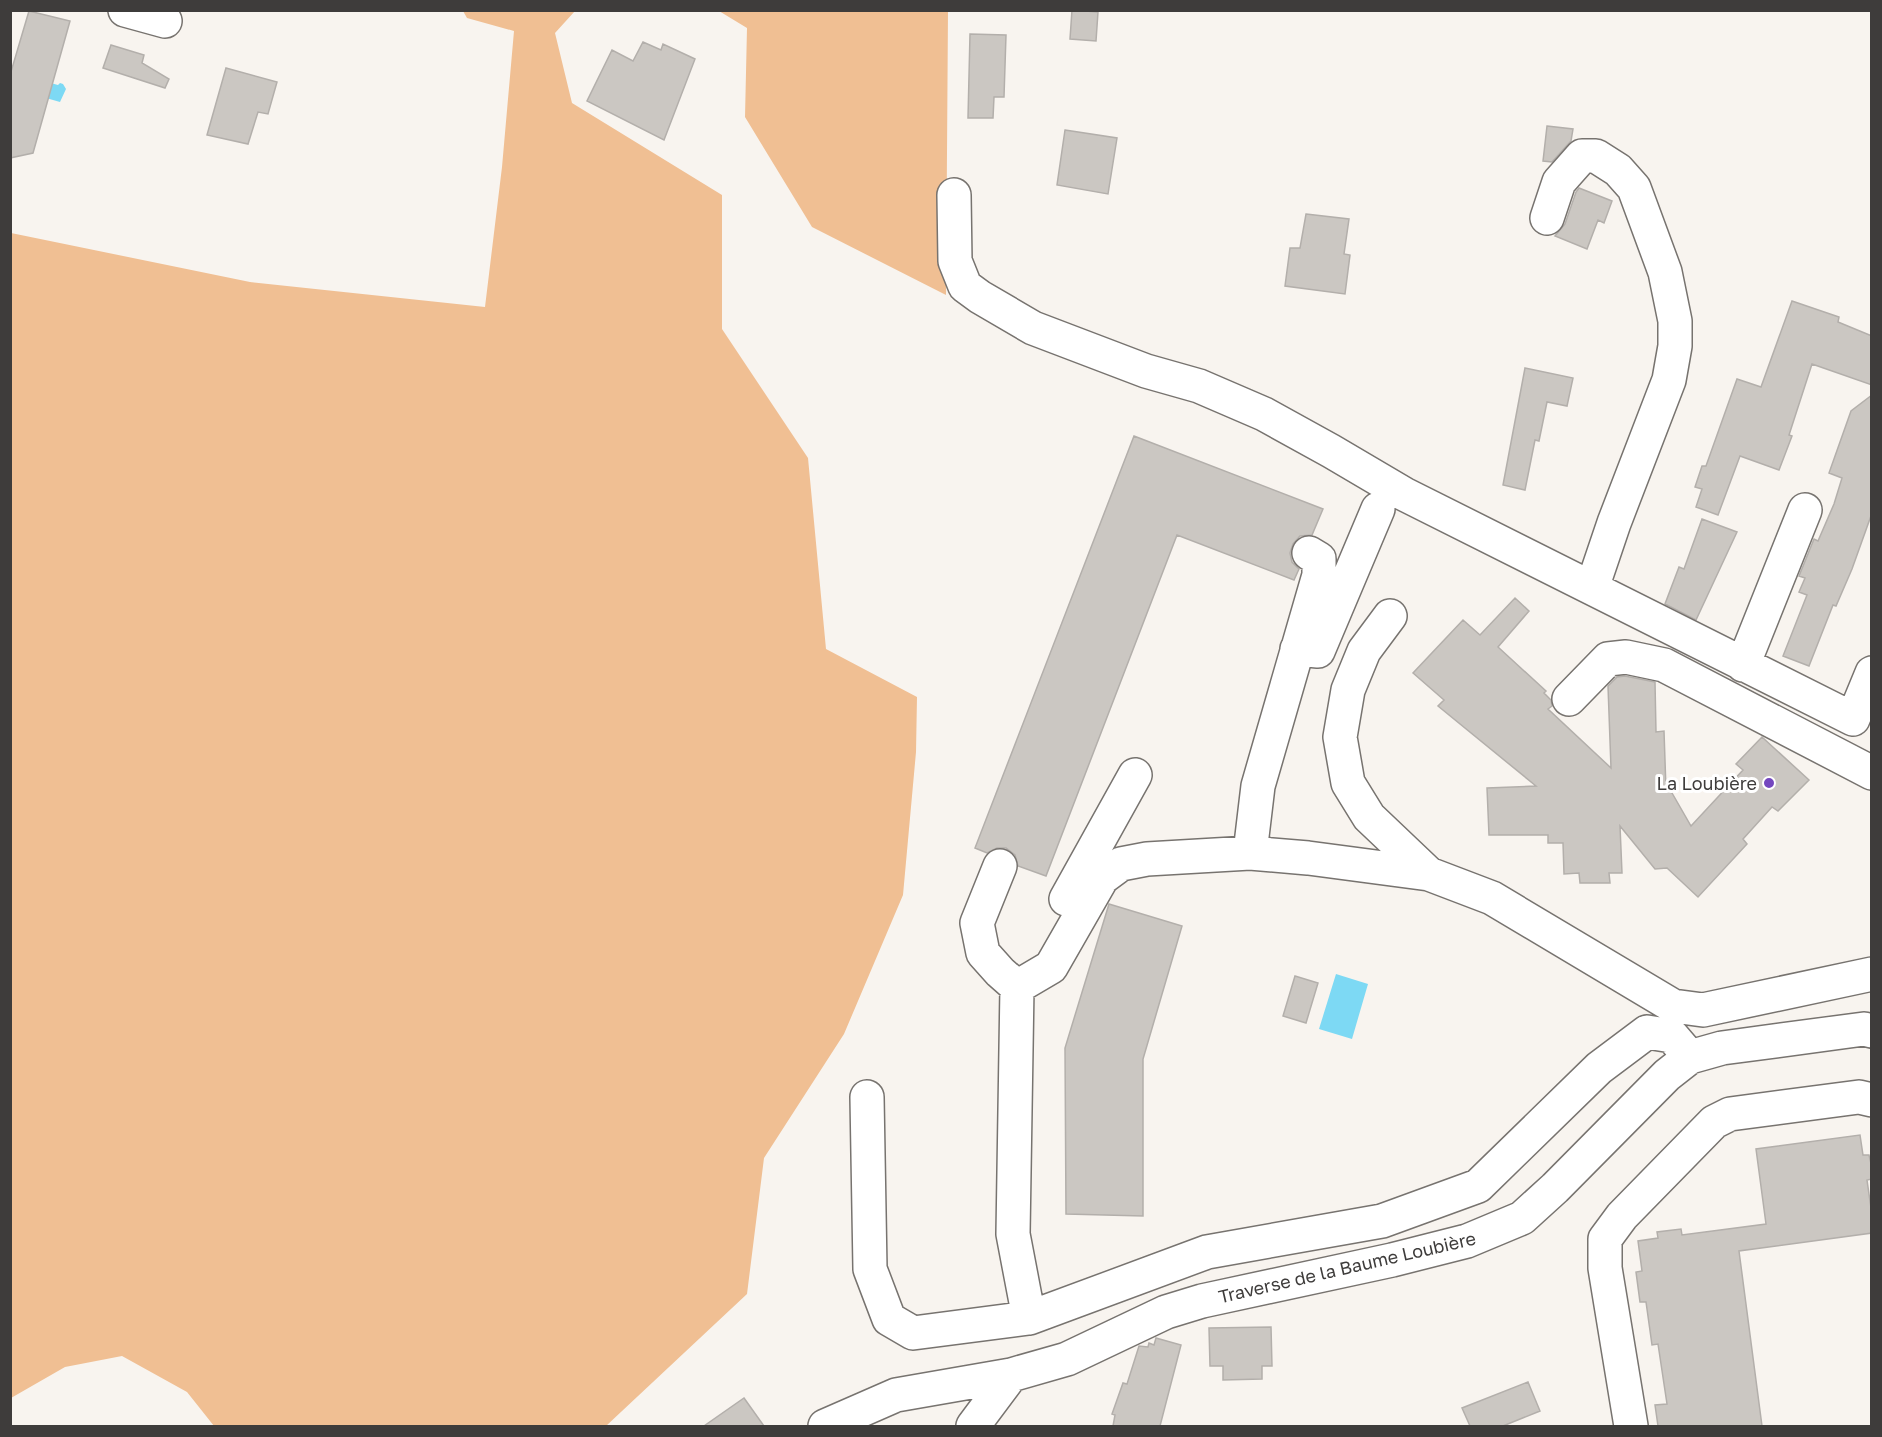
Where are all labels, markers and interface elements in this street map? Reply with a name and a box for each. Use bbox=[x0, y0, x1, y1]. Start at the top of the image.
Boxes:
place label: La Loubière bbox=[1657, 772, 1757, 794]
marker: La Loubière bbox=[1762, 776, 1776, 790]
street label: Traverse de la Baume Loubière bbox=[1216, 1227, 1478, 1307]

